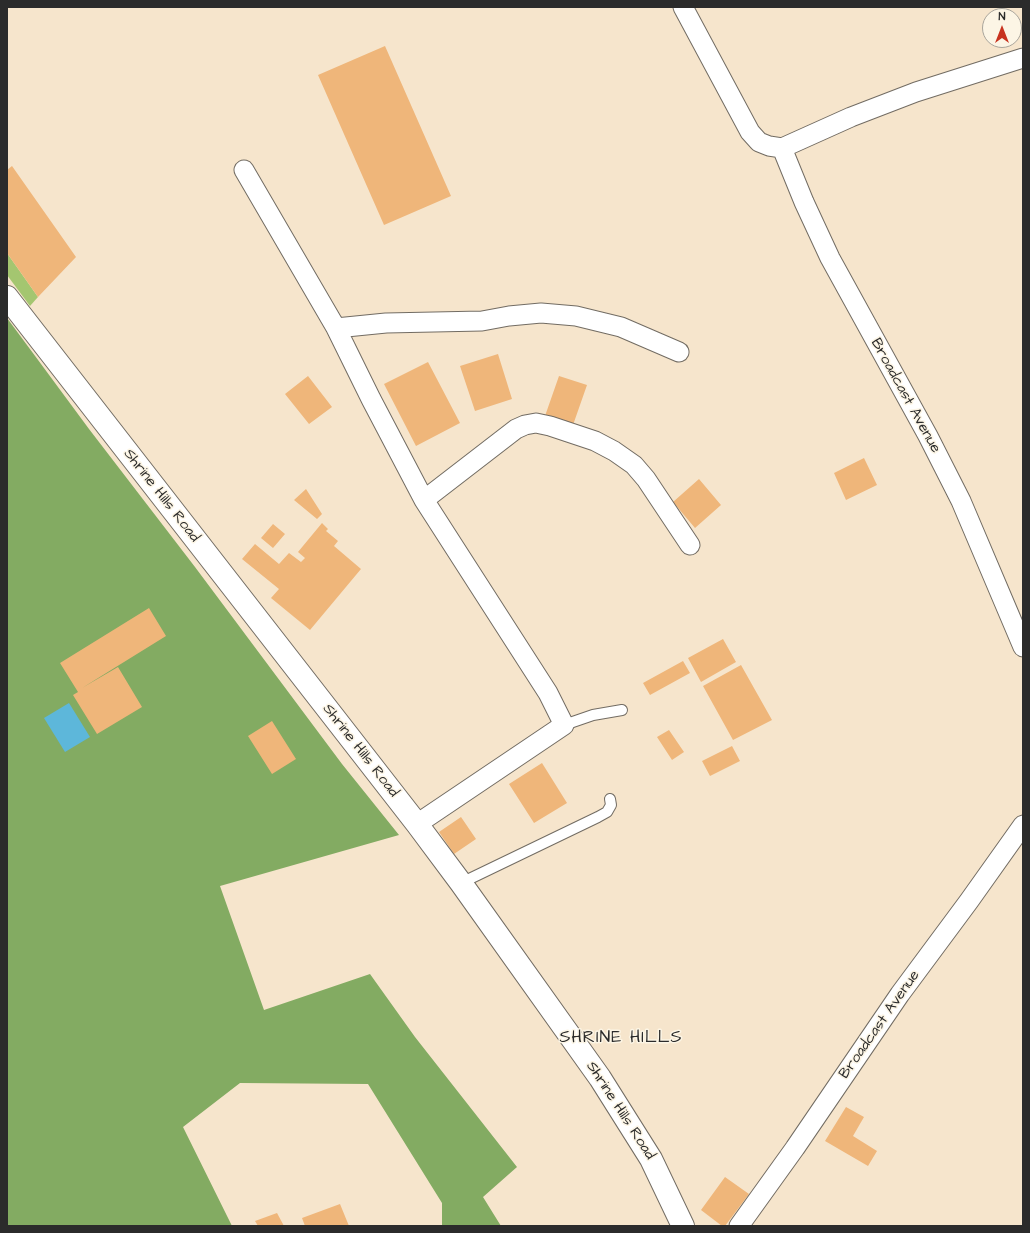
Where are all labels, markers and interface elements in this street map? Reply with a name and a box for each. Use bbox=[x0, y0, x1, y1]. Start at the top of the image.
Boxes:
north arrow bbox=[982, 8, 1022, 48]
text: N bbox=[999, 9, 1005, 24]
street label: Broadcast Avenue bbox=[866, 336, 944, 456]
street label: Shrine Hills Road bbox=[119, 446, 203, 546]
street label: Shrine Hills Road bbox=[318, 701, 402, 801]
street label: Broadcast Avenue bbox=[836, 967, 924, 1083]
district label: SHRINE HILLS bbox=[560, 1028, 682, 1048]
street label: Shrine Hills Road bbox=[582, 1059, 658, 1163]

